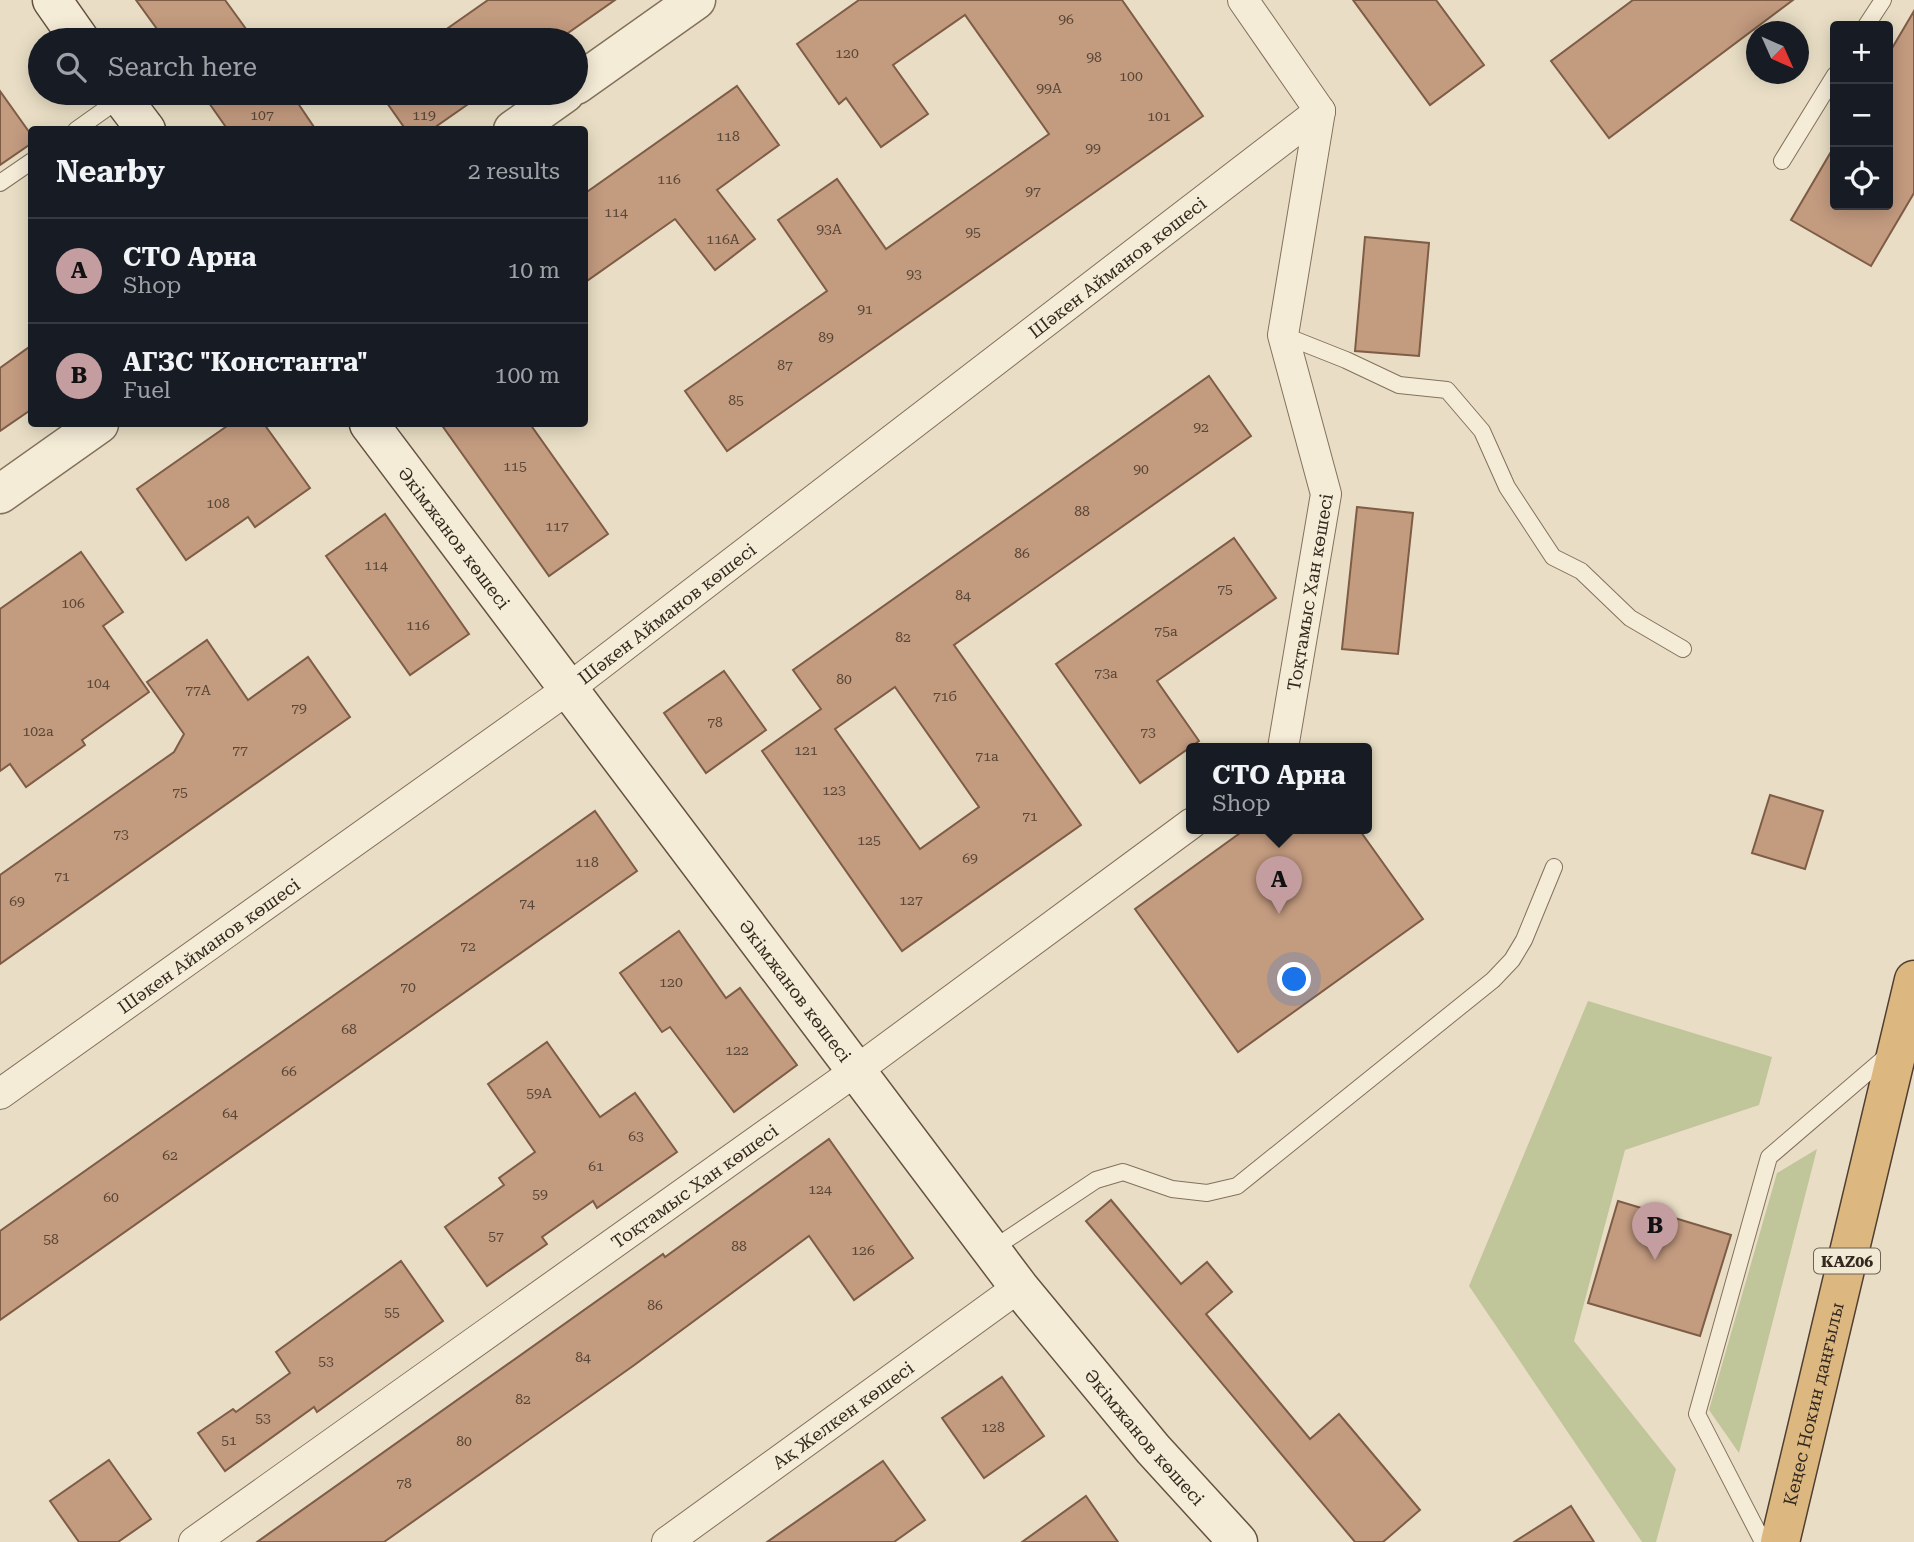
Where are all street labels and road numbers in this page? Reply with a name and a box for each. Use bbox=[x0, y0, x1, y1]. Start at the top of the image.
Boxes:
street label: Шәкен Айманов көшесі bbox=[1024, 192, 1210, 342]
street label: Әкімжанов көшесі bbox=[394, 462, 515, 613]
street label: Тоқтамыс Хан көшесі bbox=[1282, 492, 1336, 692]
street label: Шәкен Айманов көшесі bbox=[574, 538, 760, 688]
street label: Шәкен Айманов көшесі bbox=[113, 873, 304, 1017]
street label: Әкімжанов көшесі bbox=[735, 915, 856, 1066]
street label: Тоқтамыс Хан көшесі bbox=[607, 1119, 782, 1252]
road number: KАZ06 bbox=[1814, 1248, 1880, 1274]
street label: Кеңес Нокин даңғылы bbox=[1779, 1300, 1847, 1508]
street label: Ақ Желкен көшесі bbox=[768, 1356, 918, 1473]
street label: Әкімжанов көшесі bbox=[1081, 1364, 1209, 1509]

